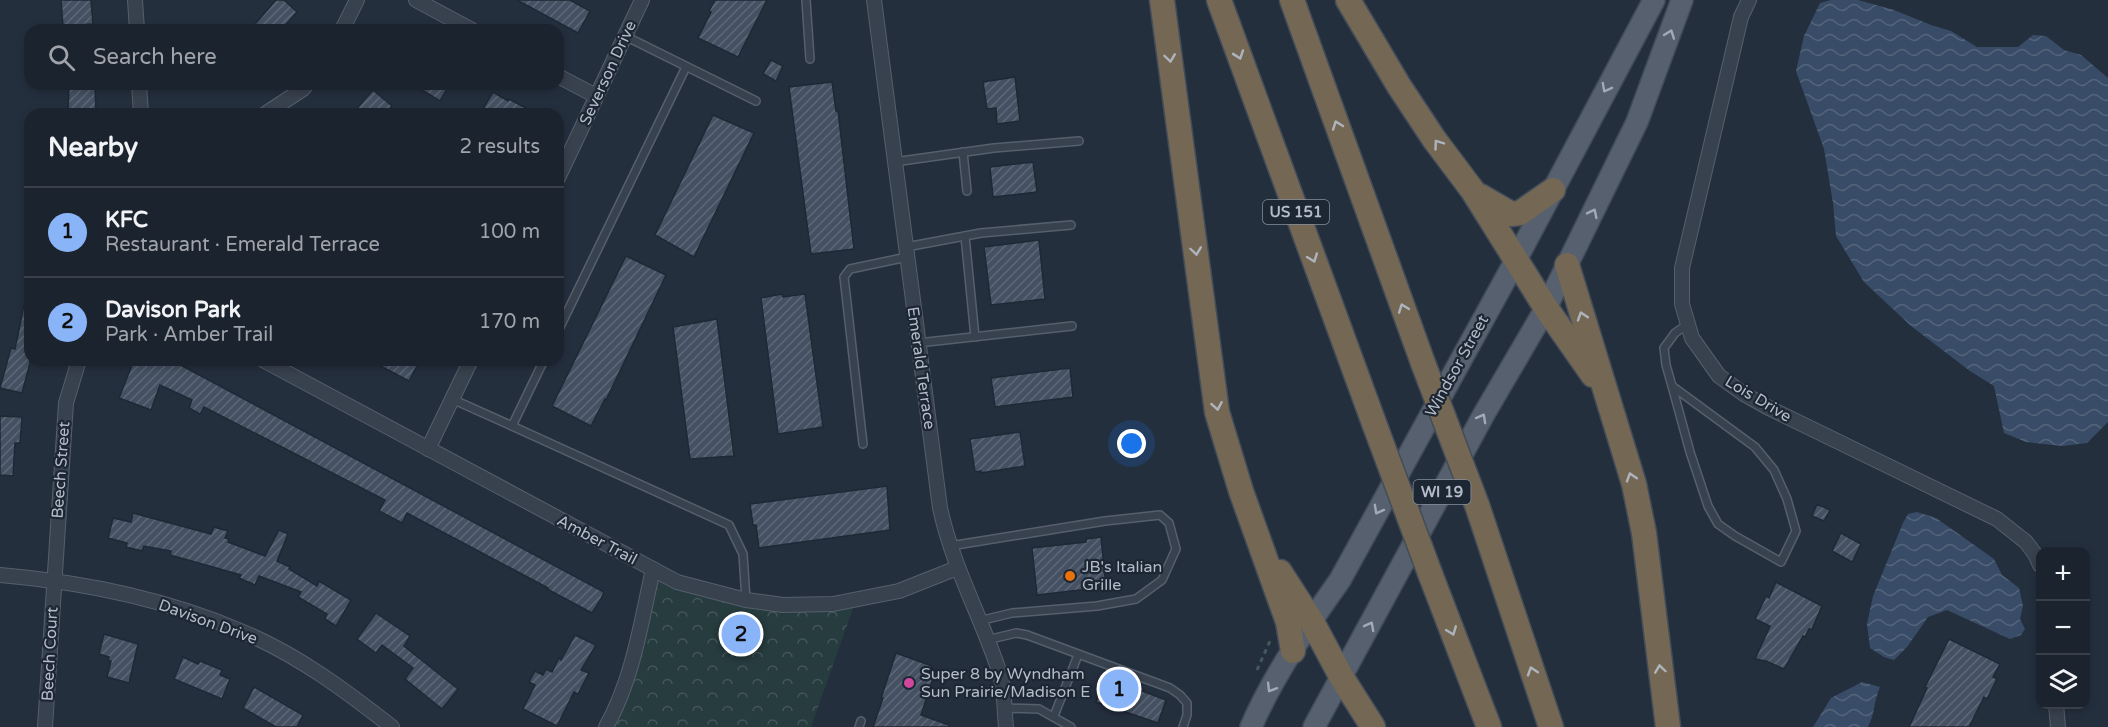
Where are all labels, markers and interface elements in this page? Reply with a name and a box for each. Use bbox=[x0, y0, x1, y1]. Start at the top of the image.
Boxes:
street label: Severson Drive bbox=[575, 18, 641, 128]
search box bbox=[24, 24, 564, 90]
one-way arrow bbox=[1663, 29, 1675, 40]
icon: search bbox=[45, 41, 78, 74]
text: Search here bbox=[93, 44, 217, 70]
one-way arrow bbox=[1231, 49, 1244, 60]
one-way arrow bbox=[1163, 53, 1175, 63]
one-way arrow bbox=[1602, 82, 1613, 93]
one-way arrow bbox=[1331, 120, 1344, 131]
text: Nearby bbox=[48, 132, 138, 163]
text: 2 results bbox=[460, 135, 540, 159]
one-way arrow bbox=[1434, 140, 1445, 151]
road number: US 151 bbox=[1263, 200, 1329, 224]
text: KFC bbox=[105, 207, 148, 233]
one-way arrow bbox=[1585, 208, 1597, 219]
text: 1 bbox=[61, 220, 74, 244]
text: 100 m bbox=[479, 220, 540, 244]
text: Restaurant · Emerald Terrace bbox=[105, 233, 380, 257]
one-way arrow bbox=[1189, 247, 1201, 256]
one-way arrow bbox=[1306, 252, 1318, 263]
text: Davison Park bbox=[105, 297, 241, 323]
one-way arrow bbox=[1398, 303, 1410, 314]
street label: Emerald Terrace bbox=[902, 305, 940, 431]
text: 2 bbox=[61, 310, 74, 334]
text: 170 m bbox=[479, 310, 540, 334]
one-way arrow bbox=[1577, 311, 1589, 322]
street label: Windsor Street bbox=[1421, 312, 1493, 420]
text: Park · Amber Trail bbox=[105, 323, 273, 347]
street label: Lois Drive bbox=[1721, 371, 1795, 427]
one-way arrow bbox=[1210, 401, 1223, 411]
one-way arrow bbox=[1475, 414, 1486, 424]
street label: Beech Street bbox=[48, 421, 74, 519]
your location bbox=[1117, 429, 1146, 458]
one-way arrow bbox=[1626, 472, 1638, 483]
road number: WI 19 bbox=[1414, 480, 1470, 504]
one-way arrow bbox=[1374, 504, 1385, 514]
street label: Amber Trail bbox=[554, 511, 640, 569]
map controls bbox=[2036, 547, 2090, 709]
button: + bbox=[2036, 547, 2090, 601]
place label: JB's Italian Grille bbox=[1082, 557, 1162, 595]
marker: JB's Italian Grille bbox=[1063, 569, 1077, 583]
street label: Davison Drive bbox=[156, 595, 260, 649]
button: − bbox=[2036, 601, 2090, 655]
street label: Beech Court bbox=[38, 606, 62, 702]
pin: 2 bbox=[722, 612, 760, 656]
one-way arrow bbox=[1363, 622, 1374, 633]
one-way arrow bbox=[1445, 625, 1457, 636]
button: layers bbox=[2036, 655, 2090, 709]
place label: Super 8 by Wyndham Sun Prairie/Madison E bbox=[921, 664, 1090, 702]
one-way arrow bbox=[1655, 664, 1667, 674]
pin: 1 bbox=[1100, 666, 1138, 712]
one-way arrow bbox=[1527, 666, 1540, 677]
marker: Super 8 by Wyndham Sun Prairie/Madison E bbox=[902, 676, 916, 690]
one-way arrow bbox=[1267, 682, 1278, 692]

